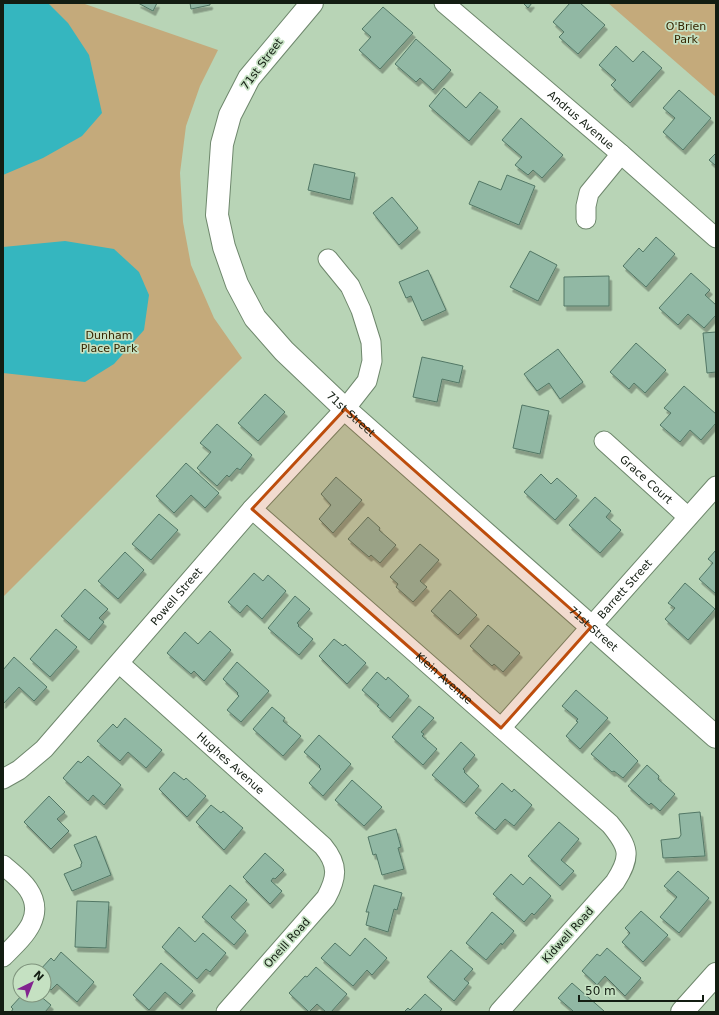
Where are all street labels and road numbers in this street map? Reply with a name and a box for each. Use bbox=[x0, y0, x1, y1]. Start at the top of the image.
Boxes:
street label: 71st Street bbox=[238, 35, 286, 92]
street label: Andrus Avenue bbox=[545, 88, 617, 152]
street label: 71st Street bbox=[324, 389, 378, 440]
street label: Grace Court bbox=[617, 452, 676, 507]
street label: Barrett Street bbox=[595, 556, 655, 621]
street label: Powell Street bbox=[148, 564, 205, 628]
street label: 71st Street bbox=[566, 604, 621, 654]
street label: Klein Avenue bbox=[413, 650, 476, 707]
street label: Hughes Avenue bbox=[194, 730, 267, 797]
street label: Kidwell Road bbox=[540, 905, 596, 965]
street label: Oneill Road bbox=[261, 915, 313, 971]

